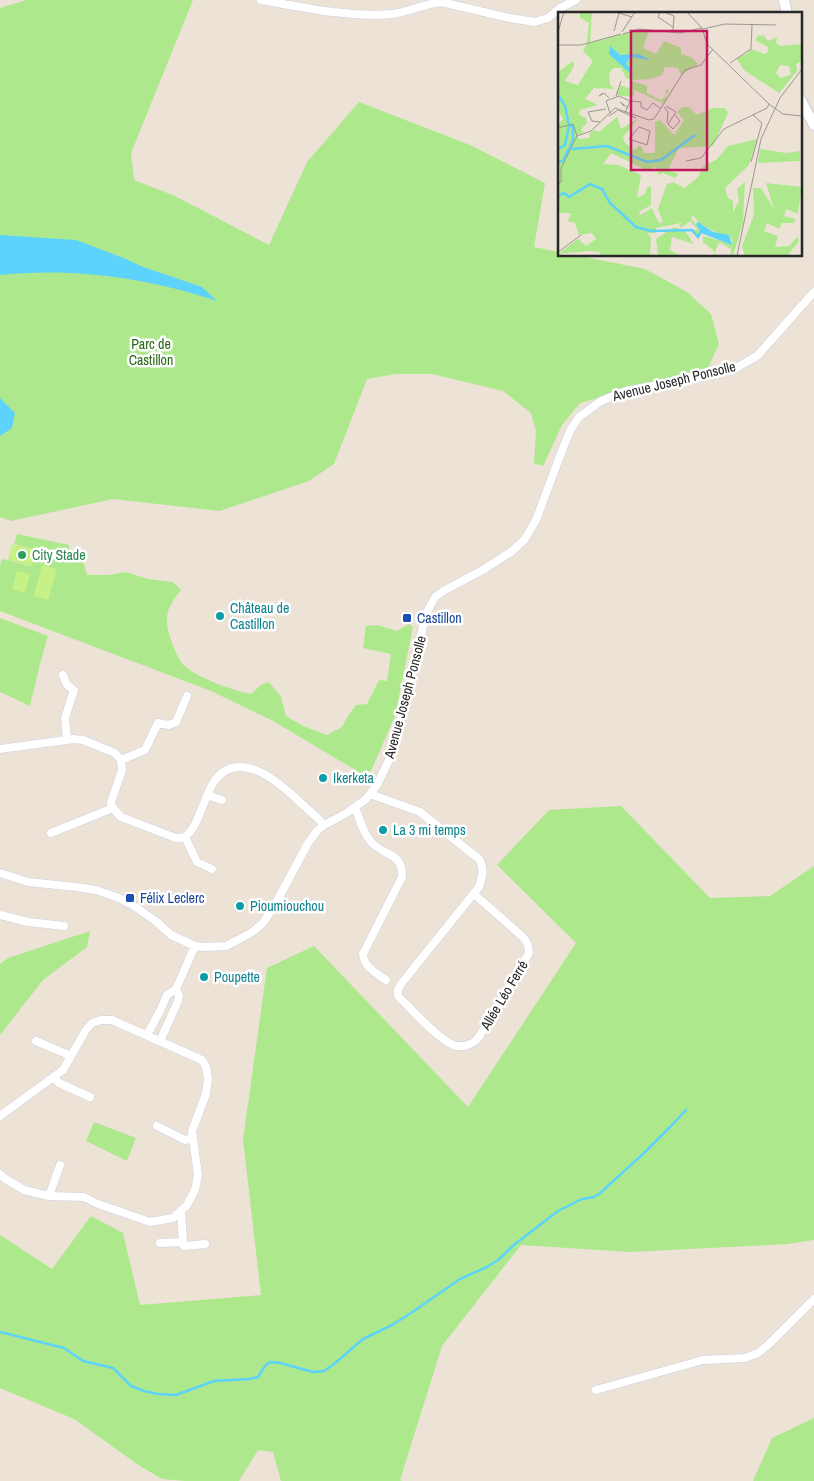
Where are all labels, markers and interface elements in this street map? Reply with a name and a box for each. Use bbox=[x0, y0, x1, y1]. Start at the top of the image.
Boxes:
inset map bbox=[558, 12, 802, 256]
park label: Parc de Castillon bbox=[129, 335, 173, 369]
street label: Avenue Joseph Ponsolle bbox=[610, 357, 737, 405]
place label: City Stade bbox=[32, 546, 86, 564]
marker: City Stade bbox=[16, 549, 28, 561]
place label: Château de Castillon bbox=[230, 599, 289, 633]
place label: Castillon bbox=[417, 609, 462, 627]
marker: Château de Castillon bbox=[214, 610, 226, 622]
marker: Castillon bbox=[401, 612, 413, 624]
street label: Avenue Joseph Ponsolle bbox=[380, 634, 430, 761]
place label: Ikerketa bbox=[333, 769, 374, 787]
marker: Ikerketa bbox=[317, 772, 329, 784]
place label: La 3 mi temps bbox=[393, 821, 466, 839]
marker: La 3 mi temps bbox=[377, 824, 389, 836]
place label: Félix Leclerc bbox=[140, 889, 205, 907]
marker: Félix Leclerc bbox=[124, 892, 136, 904]
place label: Pioumiouchou bbox=[250, 897, 324, 915]
marker: Pioumiouchou bbox=[234, 900, 246, 912]
street label: Allée Léo Ferré bbox=[476, 957, 532, 1034]
place label: Poupette bbox=[214, 968, 260, 986]
marker: Poupette bbox=[198, 971, 210, 983]

